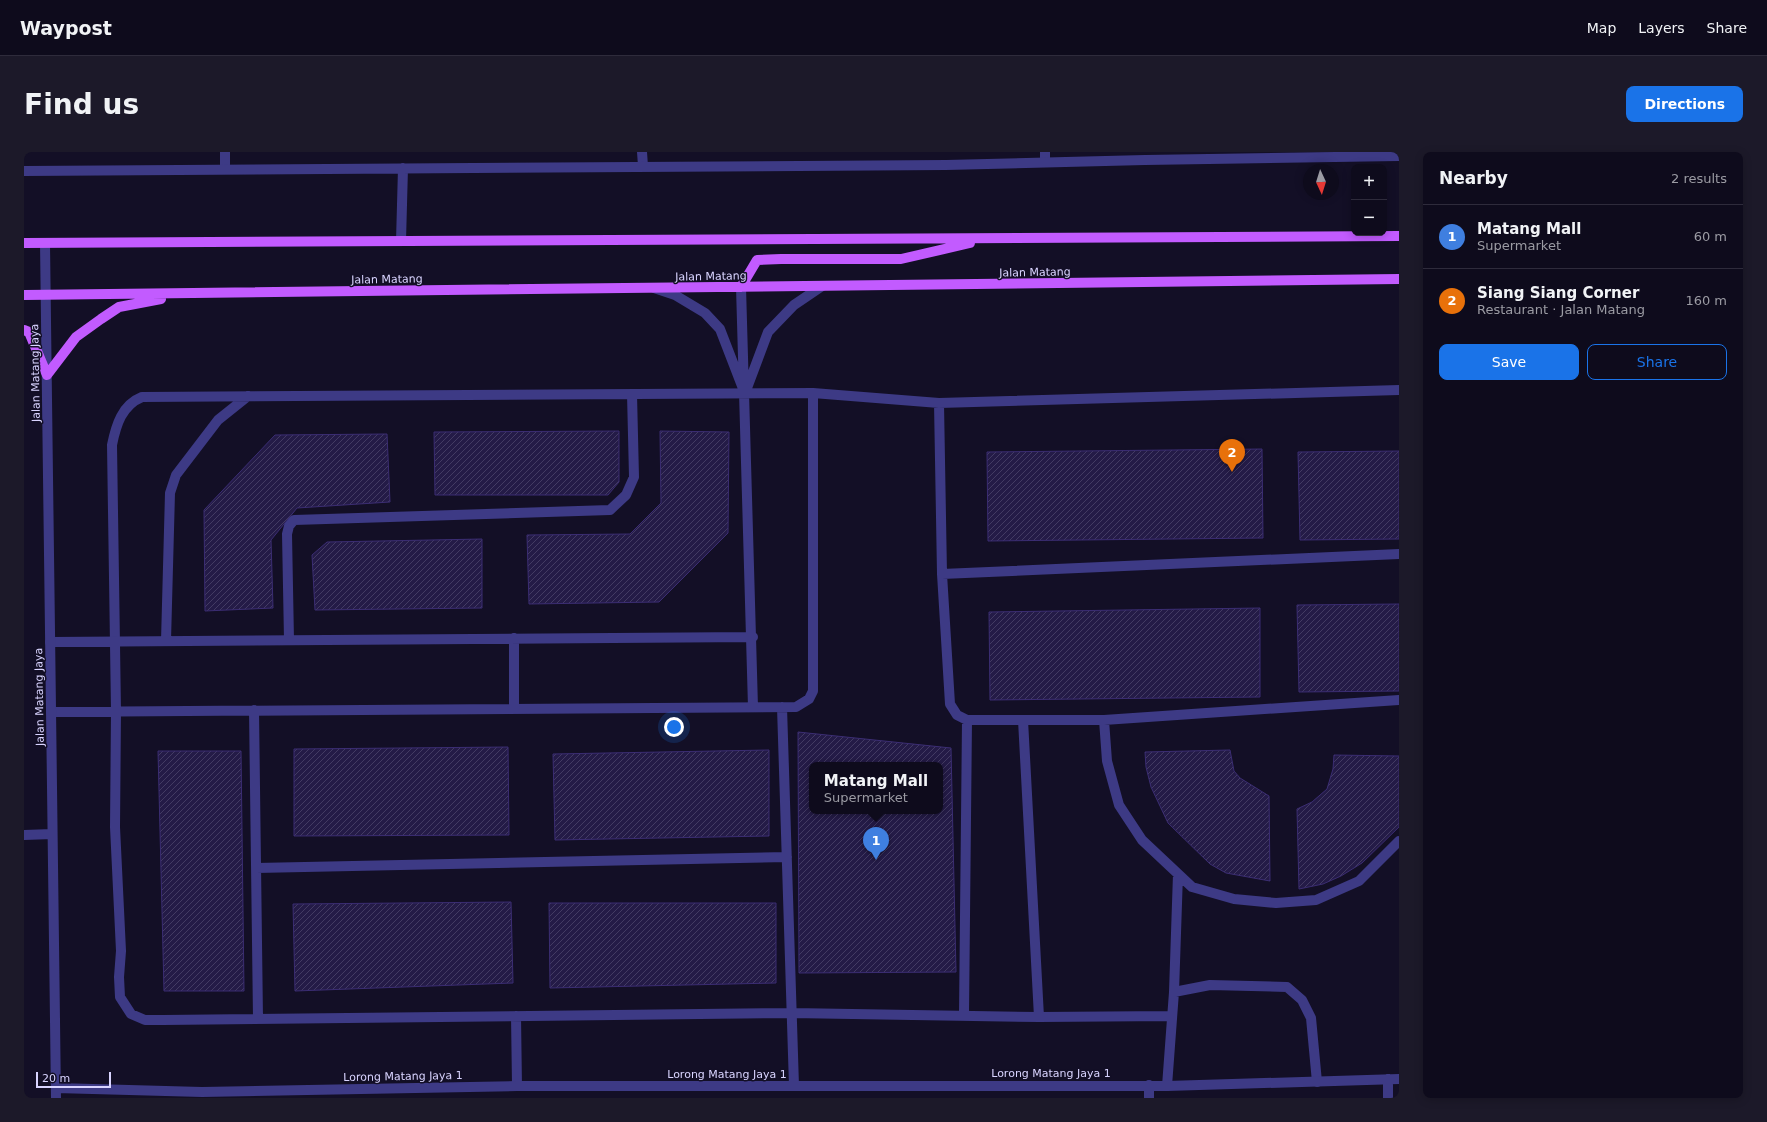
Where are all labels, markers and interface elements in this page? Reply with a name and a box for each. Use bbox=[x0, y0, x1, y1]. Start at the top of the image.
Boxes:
text: Waypost bbox=[20, 17, 112, 39]
text: Map bbox=[1587, 20, 1616, 36]
text: Layers bbox=[1638, 20, 1685, 36]
text: Share bbox=[1707, 20, 1747, 36]
button: Directions bbox=[1626, 86, 1743, 122]
text: Find us bbox=[24, 88, 139, 121]
north arrow bbox=[1303, 164, 1339, 200]
map controls bbox=[1351, 164, 1387, 236]
button: + bbox=[1351, 164, 1387, 200]
text: Nearby bbox=[1439, 168, 1508, 188]
text: 2 results bbox=[1671, 171, 1727, 186]
button: − bbox=[1351, 200, 1387, 236]
text: Matang Mall bbox=[1477, 220, 1581, 238]
text: 1 bbox=[1447, 229, 1457, 244]
text: 60 m bbox=[1694, 229, 1727, 244]
text: Supermarket bbox=[1477, 238, 1561, 253]
street label: Jalan Matang bbox=[998, 265, 1071, 280]
street label: Jalan Matang bbox=[674, 269, 747, 284]
street label: Jalan Matang bbox=[350, 272, 423, 287]
text: Siang Siang Corner bbox=[1477, 284, 1639, 302]
text: 2 bbox=[1447, 293, 1457, 308]
text: 160 m bbox=[1685, 293, 1727, 308]
text: Restaurant · Jalan Matang bbox=[1477, 302, 1645, 317]
street label: Jalan Matang Jaya bbox=[28, 324, 43, 423]
button: Save bbox=[1439, 344, 1579, 380]
button: Share bbox=[1587, 344, 1727, 380]
pin: 2 bbox=[1219, 439, 1245, 472]
street label: Jalan Matang Jaya bbox=[32, 648, 47, 747]
your location bbox=[664, 717, 684, 737]
popup bbox=[809, 762, 943, 814]
text: Matang Mall bbox=[824, 772, 928, 790]
text: Supermarket bbox=[824, 790, 908, 805]
pin: 1 bbox=[863, 827, 889, 860]
street label: Lorong Matang Jaya 1 bbox=[991, 1067, 1111, 1080]
street label: Lorong Matang Jaya 1 bbox=[667, 1068, 787, 1081]
street label: Lorong Matang Jaya 1 bbox=[343, 1069, 463, 1084]
scale bar bbox=[36, 1070, 111, 1089]
text: 20 m bbox=[42, 1072, 70, 1085]

